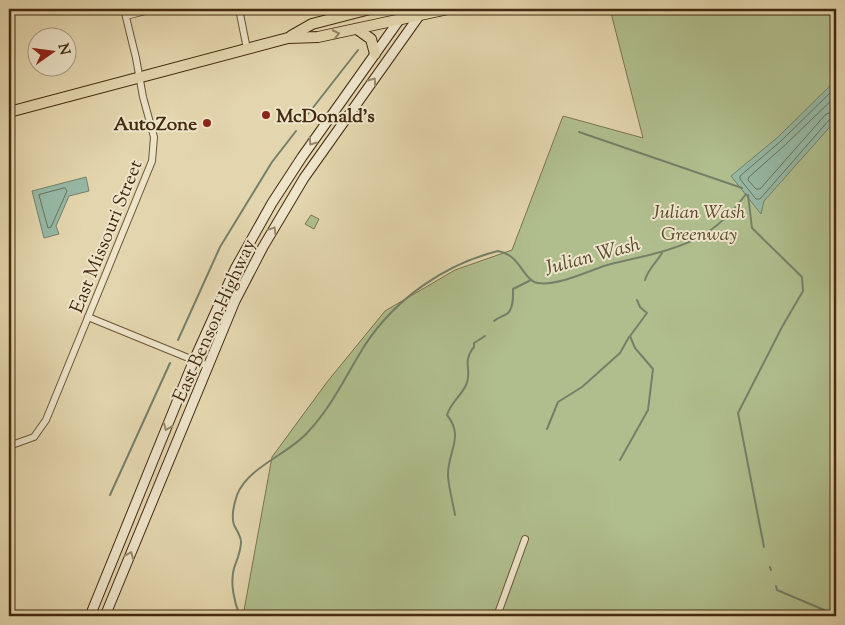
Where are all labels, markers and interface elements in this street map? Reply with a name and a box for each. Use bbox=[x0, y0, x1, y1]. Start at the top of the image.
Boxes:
north arrow bbox=[28, 28, 78, 78]
one-way arrow bbox=[331, 29, 340, 39]
text: N bbox=[52, 41, 74, 57]
one-way arrow bbox=[367, 77, 376, 87]
place label: McDonald's bbox=[276, 104, 375, 131]
marker: McDonald's bbox=[260, 109, 272, 121]
place label: AutoZone bbox=[113, 112, 197, 139]
marker: AutoZone bbox=[201, 117, 213, 129]
one-way arrow bbox=[309, 137, 318, 146]
street label: East Missouri Street bbox=[64, 156, 151, 318]
park label: Julian Wash Greenway bbox=[652, 200, 746, 249]
one-way arrow bbox=[266, 227, 276, 236]
water label: Julian Wash bbox=[541, 231, 644, 284]
street label: East Benson Highway bbox=[167, 235, 264, 407]
one-way arrow bbox=[163, 422, 173, 431]
one-way arrow bbox=[124, 551, 134, 560]

